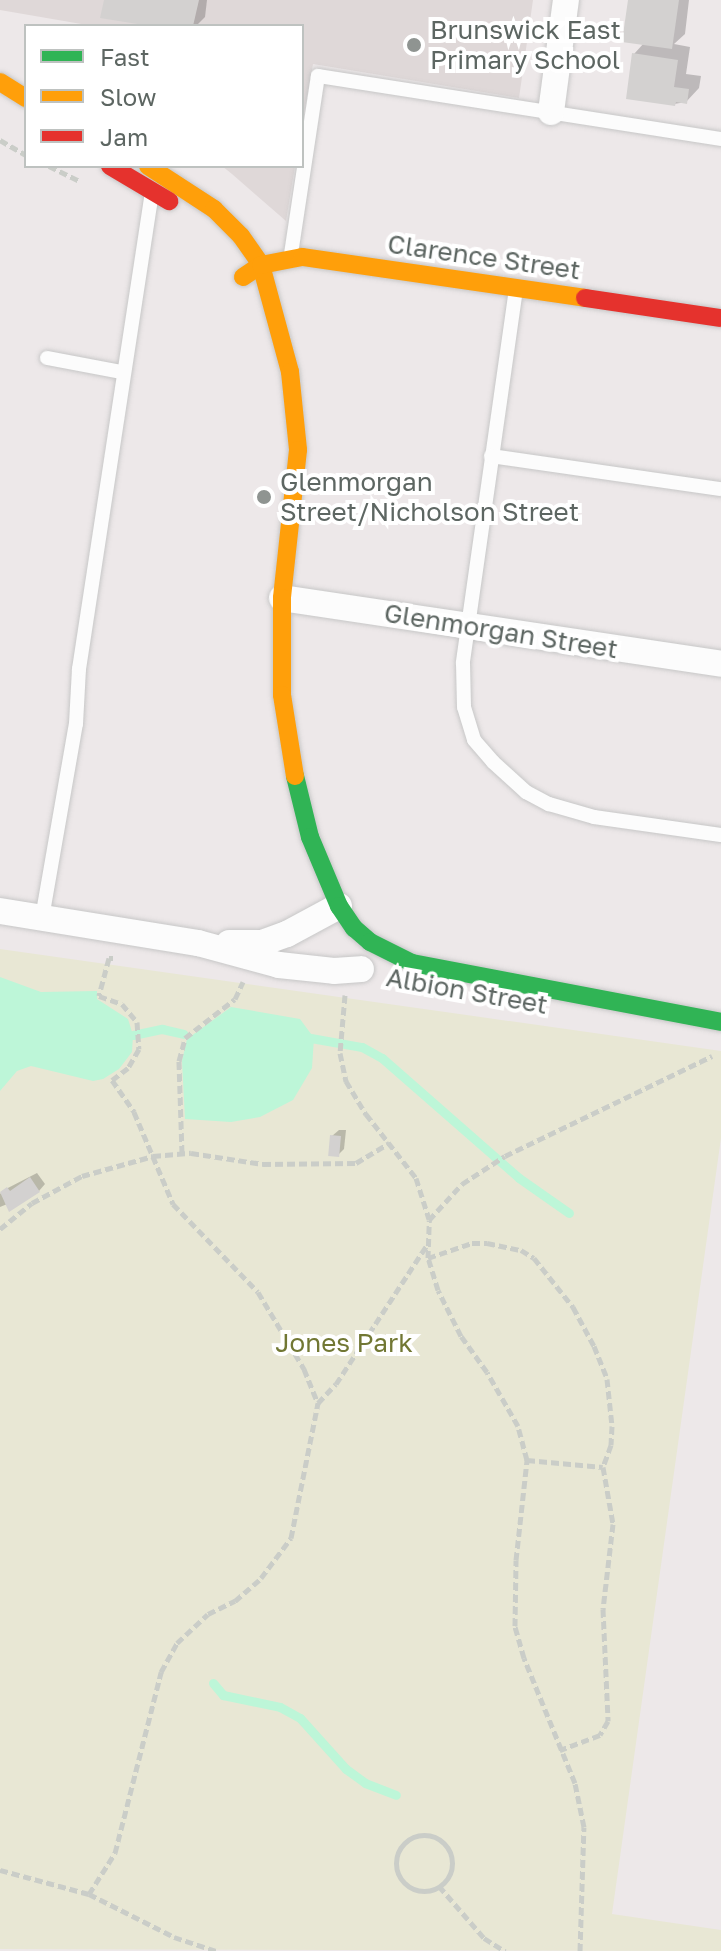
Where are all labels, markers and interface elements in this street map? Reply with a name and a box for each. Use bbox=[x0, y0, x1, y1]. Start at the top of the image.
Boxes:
place label: Brunswick East Primary School bbox=[430, 14, 621, 76]
legend bbox=[24, 24, 304, 168]
marker: Brunswick East Primary School bbox=[405, 36, 423, 54]
text: Fast bbox=[100, 42, 150, 71]
text: Slow bbox=[100, 82, 156, 111]
text: Jam bbox=[100, 122, 148, 151]
street label: Clarence Street bbox=[386, 228, 582, 286]
place label: Glenmorgan Street/Nicholson Street bbox=[280, 466, 579, 528]
marker: Glenmorgan Street/Nicholson Street bbox=[255, 488, 273, 506]
street label: Glenmorgan Street bbox=[382, 597, 620, 665]
street label: Albion Street bbox=[384, 961, 550, 1021]
park label: Jones Park bbox=[275, 1327, 413, 1359]

